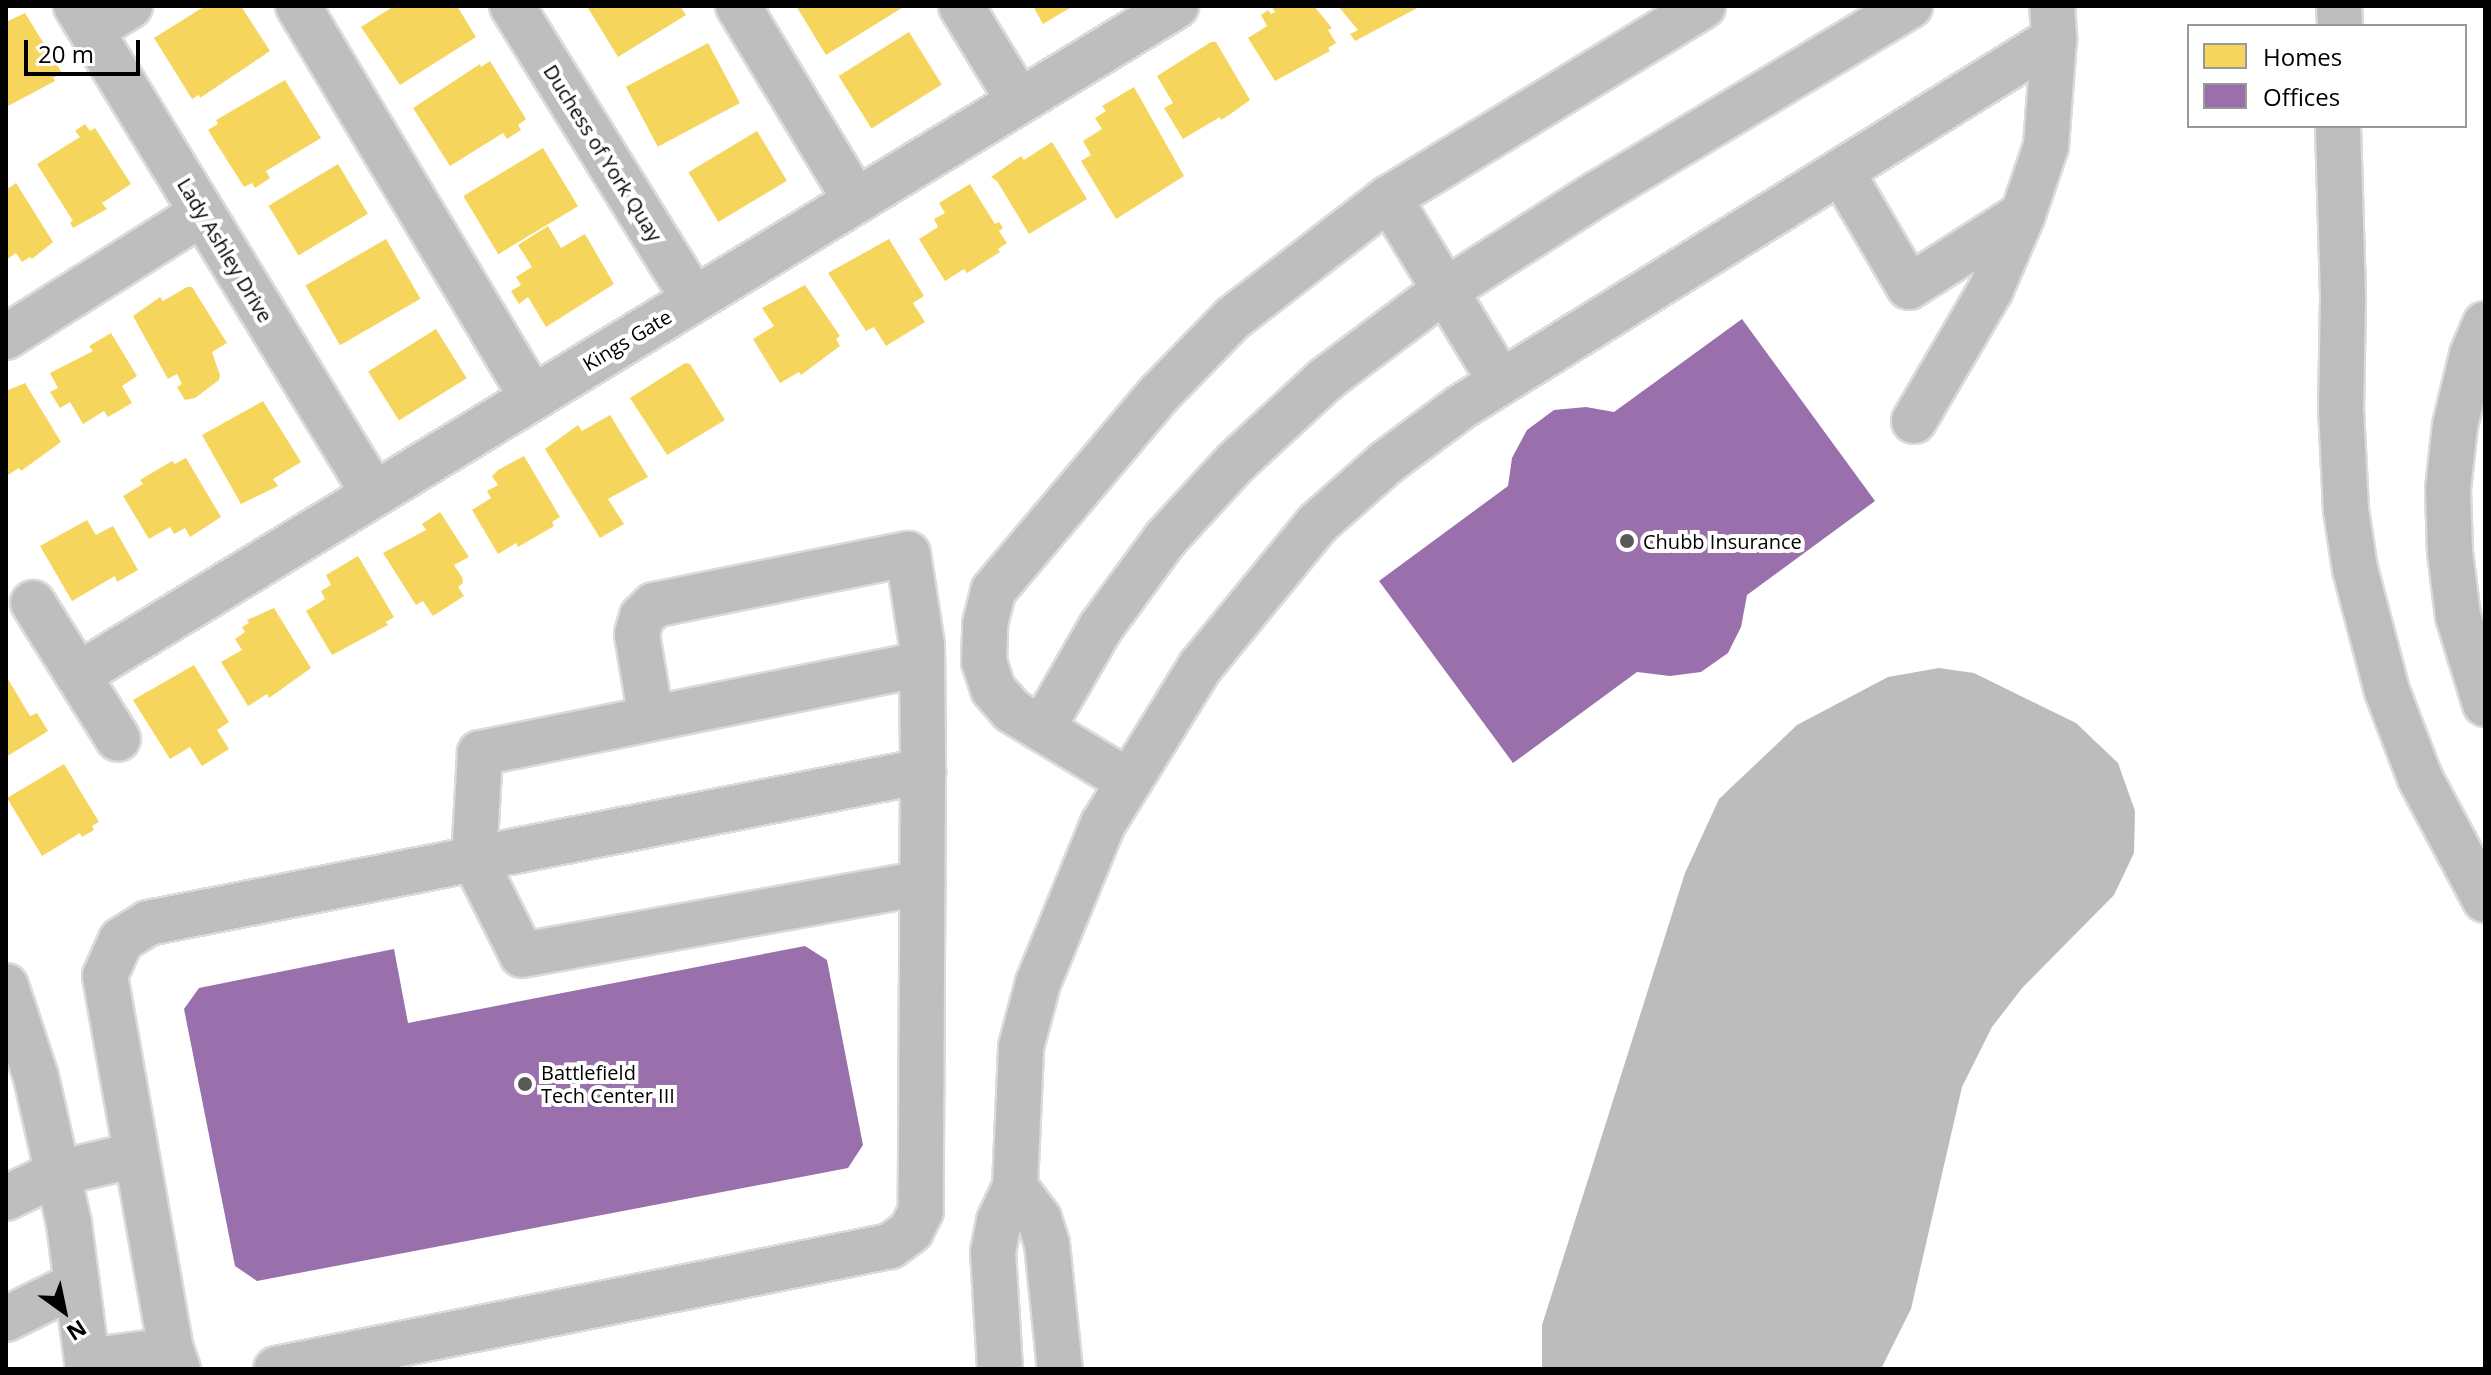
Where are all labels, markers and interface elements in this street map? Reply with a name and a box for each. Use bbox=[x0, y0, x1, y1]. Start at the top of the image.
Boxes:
scale bar bbox=[28, 24, 144, 74]
legend bbox=[2187, 24, 2467, 128]
text: 20 m bbox=[38, 37, 94, 70]
text: Homes bbox=[2263, 40, 2342, 73]
street label: Duchess of York Quay bbox=[539, 60, 667, 246]
text: Offices bbox=[2263, 80, 2340, 113]
street label: Lady Ashley Drive bbox=[173, 174, 277, 326]
street label: Kings Gate bbox=[578, 304, 676, 376]
place label: Chubb Insurance bbox=[1643, 529, 1802, 553]
marker: Chubb Insurance bbox=[1618, 532, 1636, 550]
place label: Battlefield Tech Center III bbox=[541, 1060, 675, 1107]
marker: Battlefield Tech Center III bbox=[516, 1075, 534, 1093]
north arrow bbox=[24, 1271, 104, 1351]
text: N bbox=[61, 1314, 93, 1349]

